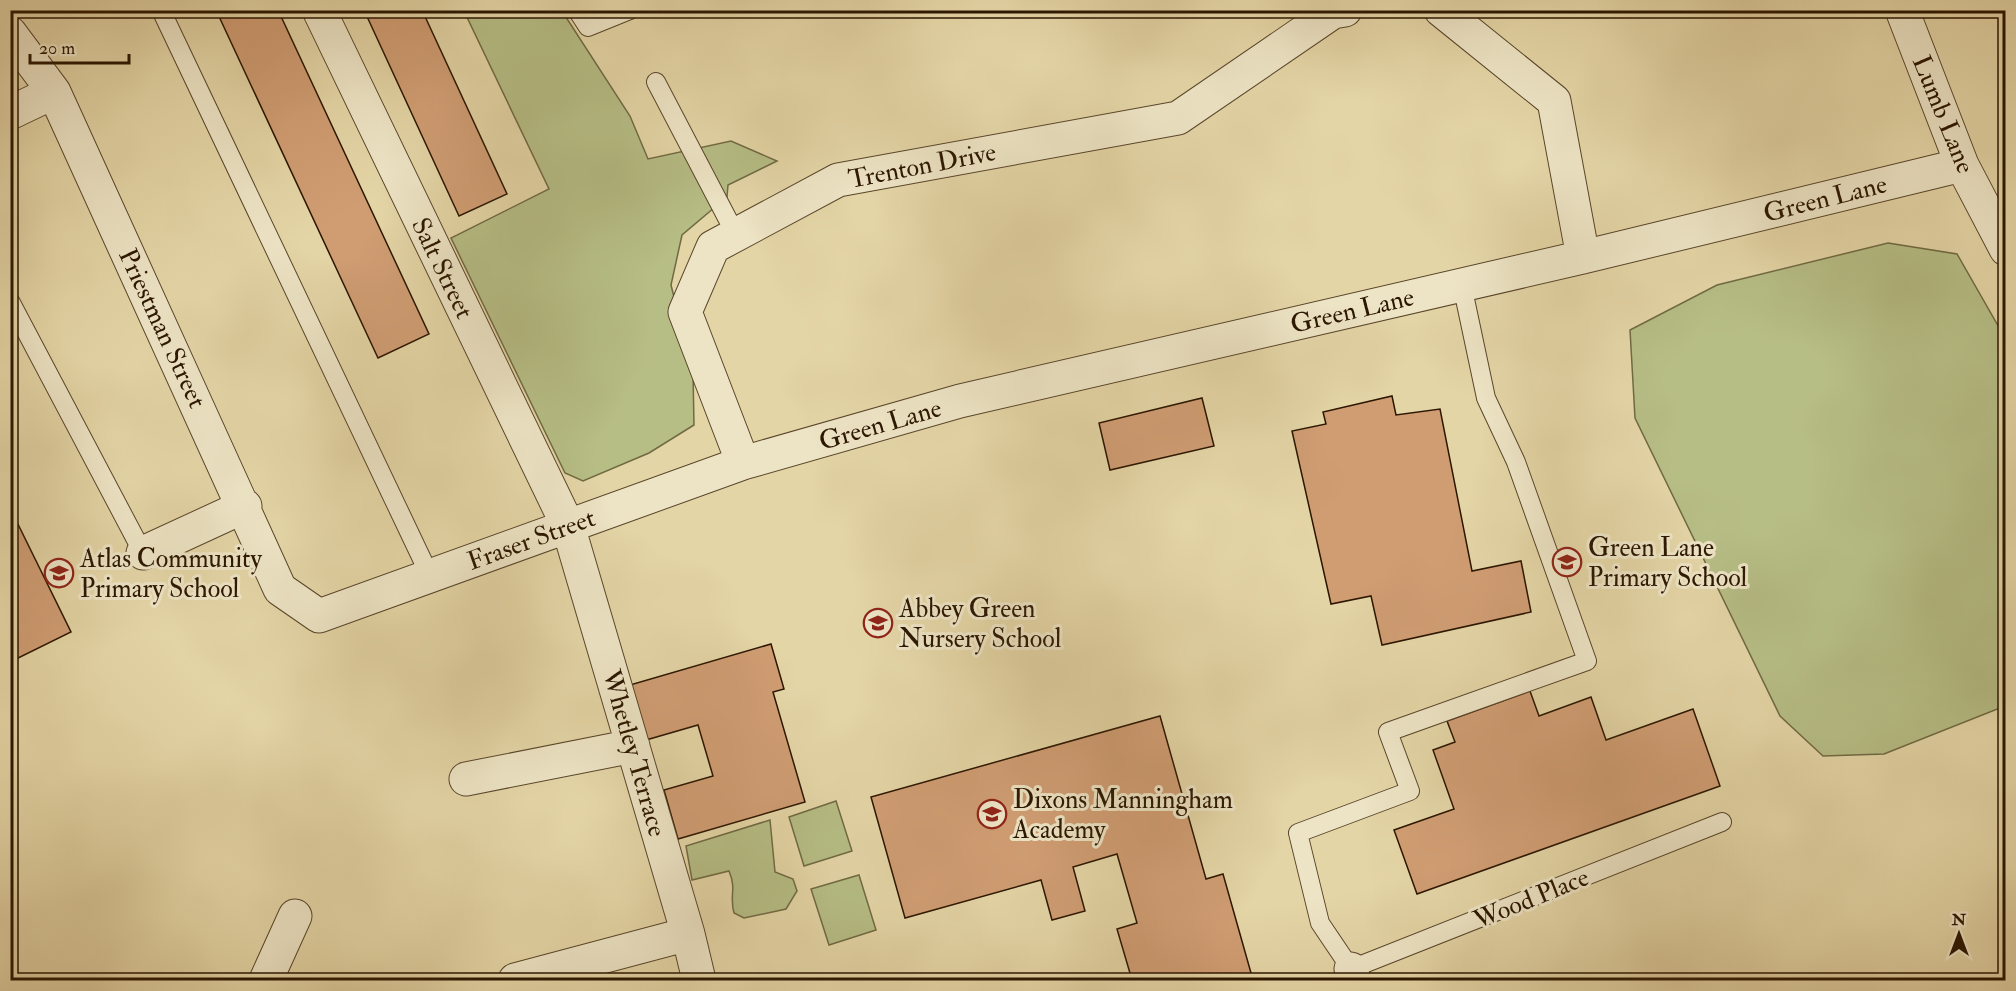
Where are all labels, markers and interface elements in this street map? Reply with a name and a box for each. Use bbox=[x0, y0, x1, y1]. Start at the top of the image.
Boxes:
scale bar bbox=[30, 27, 129, 65]
text: 20 m bbox=[39, 37, 75, 60]
street label: Lumb Lane bbox=[1905, 51, 1981, 178]
street label: Trenton Drive bbox=[846, 136, 999, 196]
street label: Green Lane bbox=[1760, 168, 1890, 230]
street label: Salt Street bbox=[404, 213, 480, 324]
street label: Priestman Street bbox=[111, 244, 213, 413]
street label: Green Lane bbox=[1287, 281, 1417, 341]
street label: Green Lane bbox=[815, 392, 945, 458]
street label: Fraser Street bbox=[463, 502, 600, 578]
place label: Green Lane Primary School bbox=[1588, 532, 1748, 594]
place label: Atlas Community Primary School bbox=[79, 543, 262, 605]
school or university icon: Green Lane Primary School bbox=[1551, 546, 1583, 578]
school or university icon: Atlas Community Primary School bbox=[43, 557, 75, 589]
place label: Abbey Green Nursery School bbox=[898, 593, 1062, 655]
school or university icon: Abbey Green Nursery School bbox=[862, 607, 894, 639]
street label: Whetley Terrace bbox=[595, 665, 673, 841]
place label: Dixons Manningham Academy bbox=[1012, 784, 1233, 846]
school or university icon: Dixons Manningham Academy bbox=[976, 798, 1008, 830]
street label: Wood Place bbox=[1468, 861, 1594, 937]
north arrow bbox=[1929, 904, 1989, 964]
text: N bbox=[1951, 910, 1967, 930]

